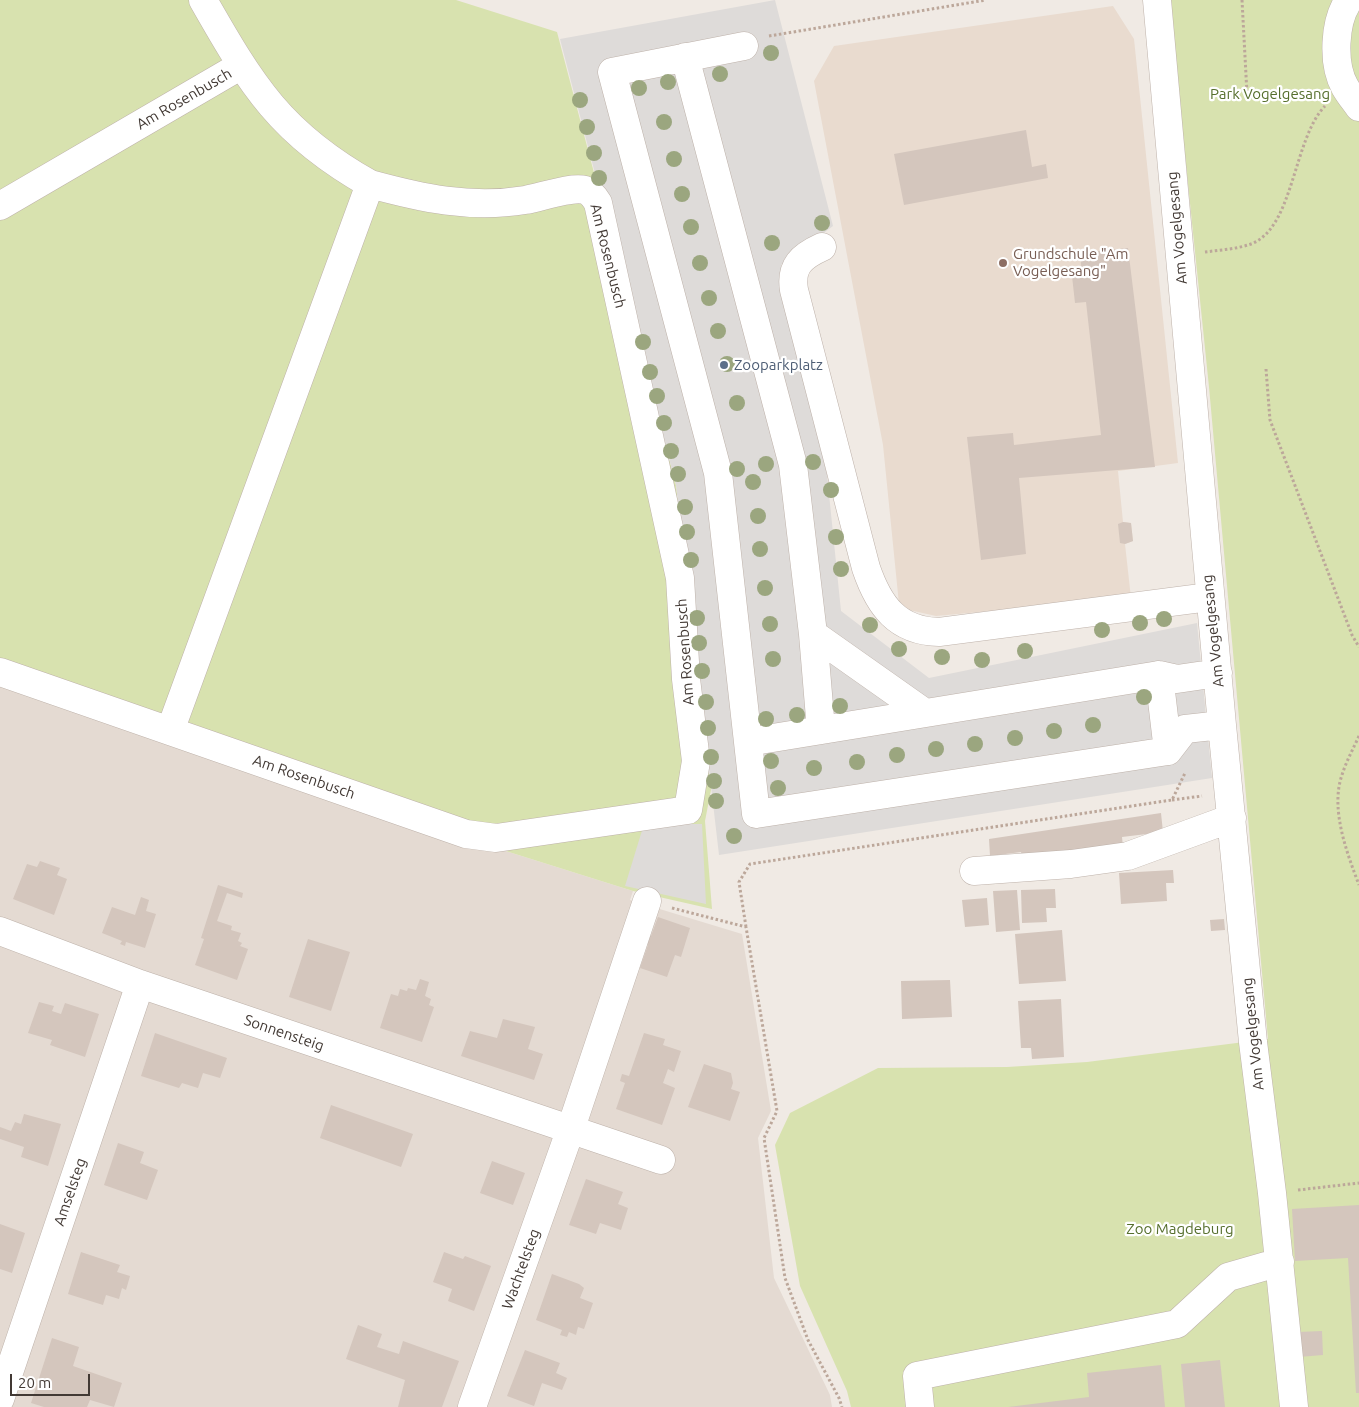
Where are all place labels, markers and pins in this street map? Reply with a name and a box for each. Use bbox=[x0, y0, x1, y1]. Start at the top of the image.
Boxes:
place label: Grundschule "Am Vogelgesang" bbox=[1013, 245, 1129, 280]
marker: Grundschule "Am Vogelgesang" bbox=[997, 257, 1009, 269]
place label: Zooparkplatz bbox=[734, 356, 823, 374]
marker: Zooparkplatz bbox=[718, 359, 730, 371]

